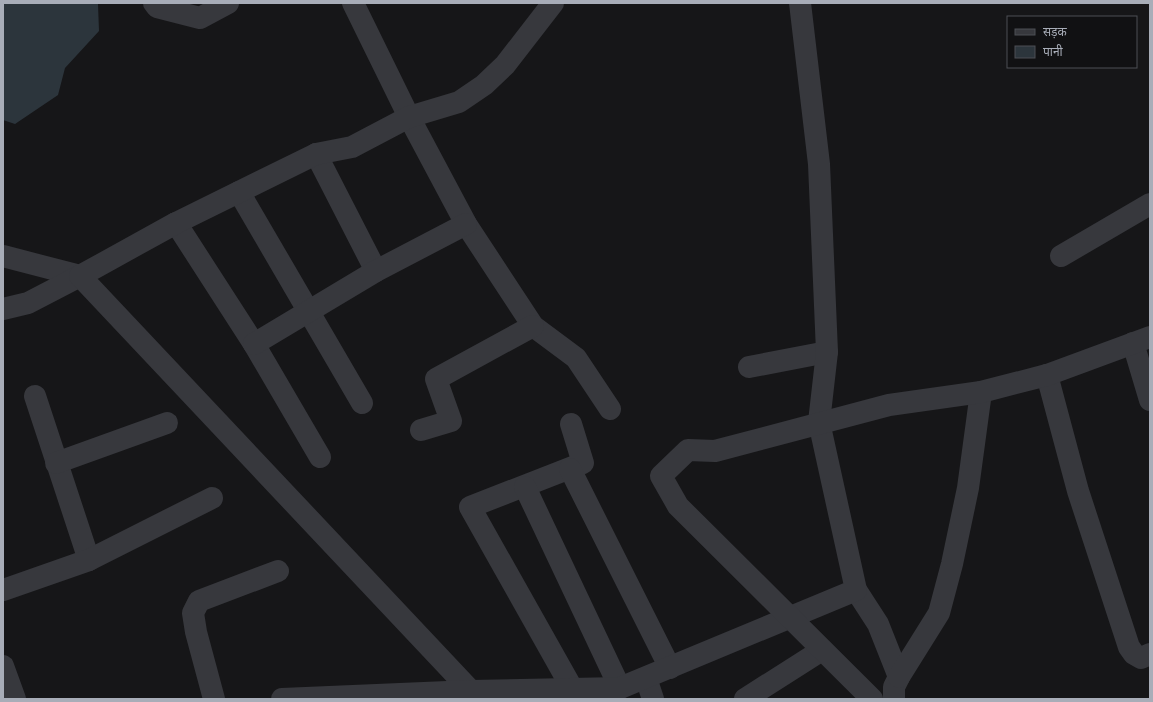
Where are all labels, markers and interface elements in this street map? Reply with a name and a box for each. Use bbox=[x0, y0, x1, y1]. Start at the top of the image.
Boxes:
legend bbox=[1007, 16, 1137, 68]
text: सड़क bbox=[1043, 23, 1068, 40]
text: पानी bbox=[1043, 43, 1064, 60]

